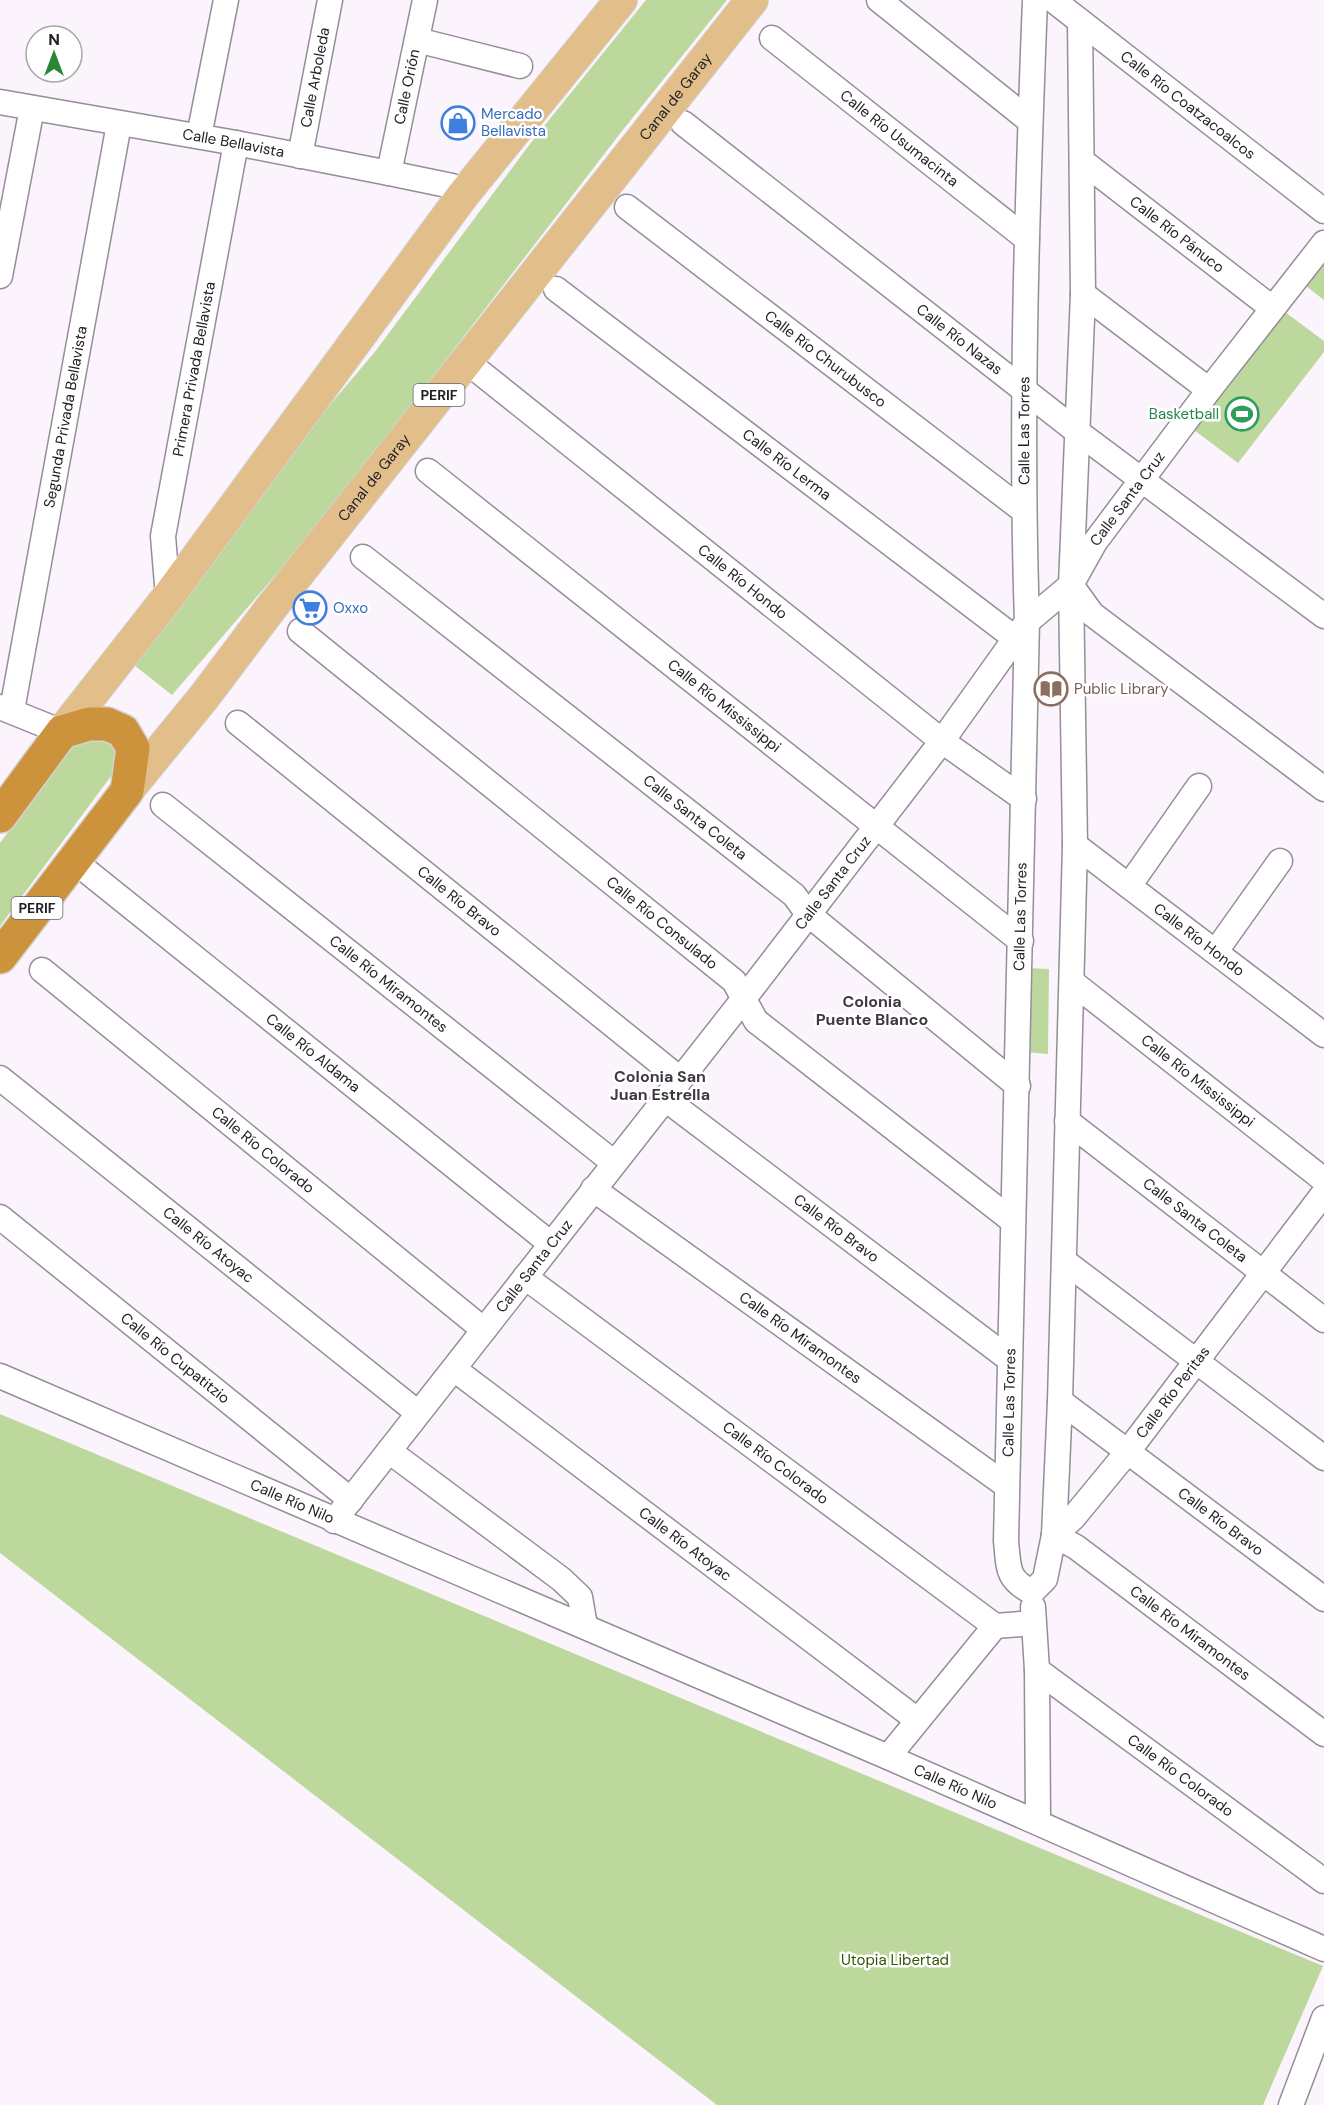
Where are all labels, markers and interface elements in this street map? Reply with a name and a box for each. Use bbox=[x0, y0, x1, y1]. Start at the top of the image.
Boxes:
north arrow bbox=[24, 24, 84, 84]
street label: Calle Arboleda bbox=[296, 26, 335, 129]
text: N bbox=[48, 29, 60, 50]
street label: Calle Río Coatzacoalcos bbox=[1116, 46, 1260, 164]
street label: Calle Orión bbox=[389, 47, 425, 126]
street label: Canal de Garay bbox=[635, 48, 717, 145]
street label: Calle Río Usumacinta bbox=[836, 85, 963, 191]
place label: Mercado Bellavista bbox=[481, 104, 546, 141]
shop icon: Mercado Bellavista bbox=[440, 105, 476, 141]
street label: Calle Bellavista bbox=[181, 124, 286, 162]
street label: Calle Río Pánuco bbox=[1125, 191, 1228, 277]
street label: Primera Privada Bellavista bbox=[168, 280, 220, 458]
street label: Calle Río Nazas bbox=[912, 299, 1007, 379]
street label: Calle Río Churubusco bbox=[760, 306, 891, 412]
street label: Segunda Privada Bellavista bbox=[39, 324, 92, 509]
street label: Calle Las Torres bbox=[1014, 376, 1034, 485]
road number: PERIF bbox=[414, 384, 464, 406]
sports icon: Basketball bbox=[1224, 396, 1260, 432]
place label: Basketball bbox=[1149, 404, 1219, 424]
street label: Calle Río Lerma bbox=[738, 424, 835, 505]
street label: Canal de Garay bbox=[333, 429, 415, 526]
street label: Calle Santa Cruz bbox=[1085, 447, 1170, 550]
street label: Calle Río Hondo bbox=[694, 540, 792, 624]
supermarket icon: Oxxo bbox=[292, 590, 328, 626]
place label: Oxxo bbox=[333, 598, 368, 618]
street label: Calle Río Mississippi bbox=[663, 655, 785, 757]
library icon: Public Library bbox=[1033, 671, 1069, 707]
place label: Public Library bbox=[1074, 679, 1169, 699]
street label: Calle Santa Coleta bbox=[639, 770, 751, 865]
street label: Calle Santa Cruz bbox=[790, 832, 875, 934]
street label: Calle Río Bravo bbox=[413, 861, 505, 941]
street label: Calle Las Torres bbox=[1009, 862, 1032, 971]
street label: Calle Río Consulado bbox=[602, 872, 722, 974]
road number: PERIF bbox=[12, 897, 63, 919]
street label: Calle Río Hondo bbox=[1149, 898, 1249, 981]
street label: Calle Río Miramontes bbox=[325, 931, 452, 1037]
district label: Colonia Puente Blanco bbox=[816, 991, 928, 1030]
street label: Calle Río Aldama bbox=[262, 1009, 365, 1097]
street label: Calle Río Mississippi bbox=[1137, 1030, 1259, 1132]
district label: Colonia San Juan Estrella bbox=[610, 1066, 710, 1105]
street label: Calle Río Colorado bbox=[207, 1102, 319, 1198]
street label: Calle Santa Coleta bbox=[1139, 1173, 1251, 1267]
street label: Calle Río Bravo bbox=[789, 1189, 883, 1267]
street label: Calle Río Atoyac bbox=[159, 1202, 258, 1288]
street label: Calle Santa Cruz bbox=[491, 1215, 577, 1317]
street label: Calle Río Miramontes bbox=[735, 1287, 865, 1388]
street label: Calle Río Cupatitzio bbox=[116, 1308, 234, 1408]
street label: Calle Río Peritas bbox=[1131, 1342, 1214, 1443]
street label: Calle Las Torres bbox=[998, 1348, 1020, 1457]
street label: Calle Río Colorado bbox=[718, 1417, 833, 1509]
street label: Calle Río Nilo bbox=[247, 1475, 337, 1528]
street label: Calle Río Bravo bbox=[1174, 1483, 1268, 1560]
street label: Calle Río Atoyac bbox=[635, 1503, 736, 1586]
street label: Calle Río Miramontes bbox=[1126, 1581, 1254, 1685]
street label: Calle Río Colorado bbox=[1123, 1730, 1238, 1821]
street label: Calle Río Nilo bbox=[910, 1759, 1001, 1814]
park label: Utopia Libertad bbox=[841, 1950, 949, 1970]

